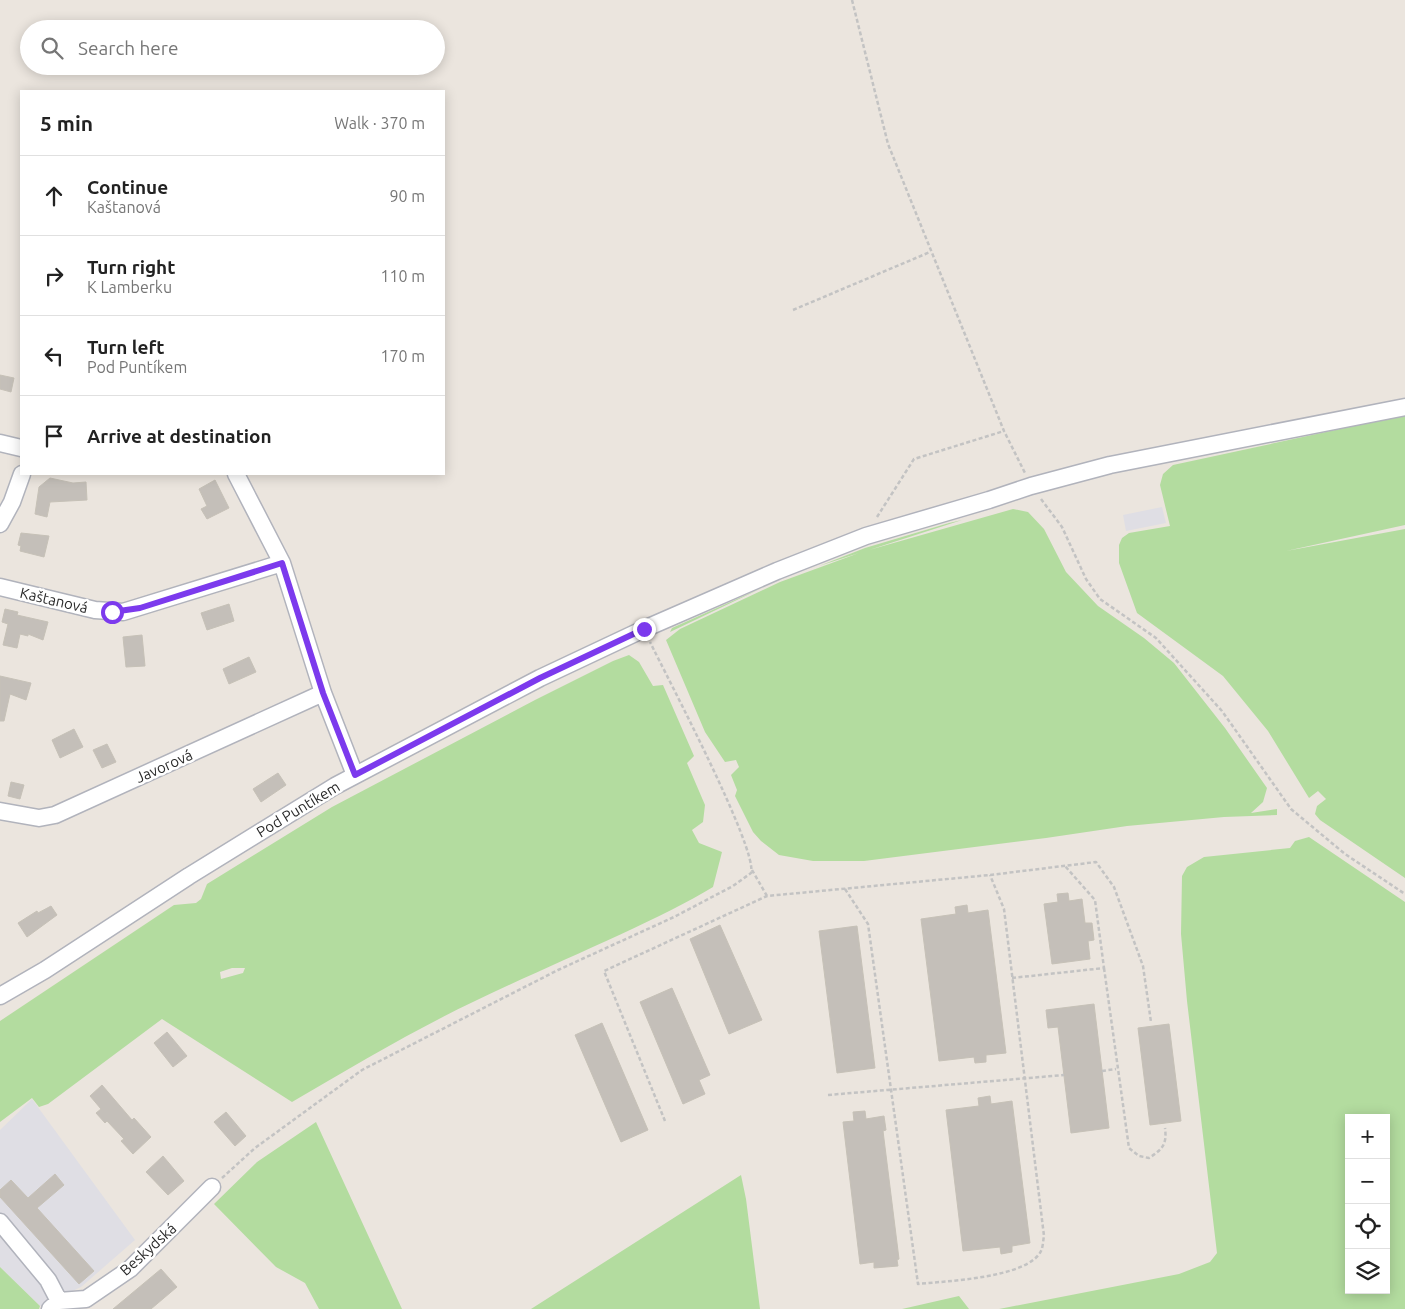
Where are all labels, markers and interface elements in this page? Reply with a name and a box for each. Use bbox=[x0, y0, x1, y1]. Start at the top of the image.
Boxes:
search box bbox=[20, 20, 445, 75]
icon: search bbox=[38, 34, 66, 62]
text: Search here bbox=[78, 37, 178, 59]
text: 5 min bbox=[40, 111, 93, 135]
text: Walk · 370 m bbox=[334, 114, 425, 132]
text: Continue bbox=[87, 176, 168, 198]
icon: ahead bbox=[40, 182, 68, 210]
text: 90 m bbox=[389, 187, 425, 205]
text: Kaštanová bbox=[87, 198, 161, 216]
text: Turn right bbox=[87, 256, 175, 278]
icon: right bbox=[40, 262, 68, 290]
text: 110 m bbox=[380, 267, 425, 285]
text: K Lamberku bbox=[87, 278, 172, 296]
text: Turn left bbox=[87, 336, 165, 358]
icon: left bbox=[40, 342, 68, 370]
text: 170 m bbox=[380, 347, 425, 365]
text: Pod Puntíkem bbox=[87, 358, 187, 376]
icon: arrive bbox=[40, 422, 68, 450]
text: Arrive at destination bbox=[87, 425, 272, 447]
street label: Kaštanová bbox=[18, 584, 90, 616]
route start bbox=[101, 601, 124, 624]
route end bbox=[633, 618, 656, 641]
street label: Javorová bbox=[133, 746, 195, 786]
street label: Pod Puntíkem bbox=[253, 778, 343, 840]
map controls bbox=[1345, 1114, 1390, 1294]
button: + bbox=[1345, 1114, 1390, 1159]
button: − bbox=[1345, 1159, 1390, 1204]
button: locate bbox=[1345, 1204, 1390, 1249]
street label: Beskydská bbox=[116, 1219, 180, 1279]
button: layers bbox=[1345, 1249, 1390, 1294]

